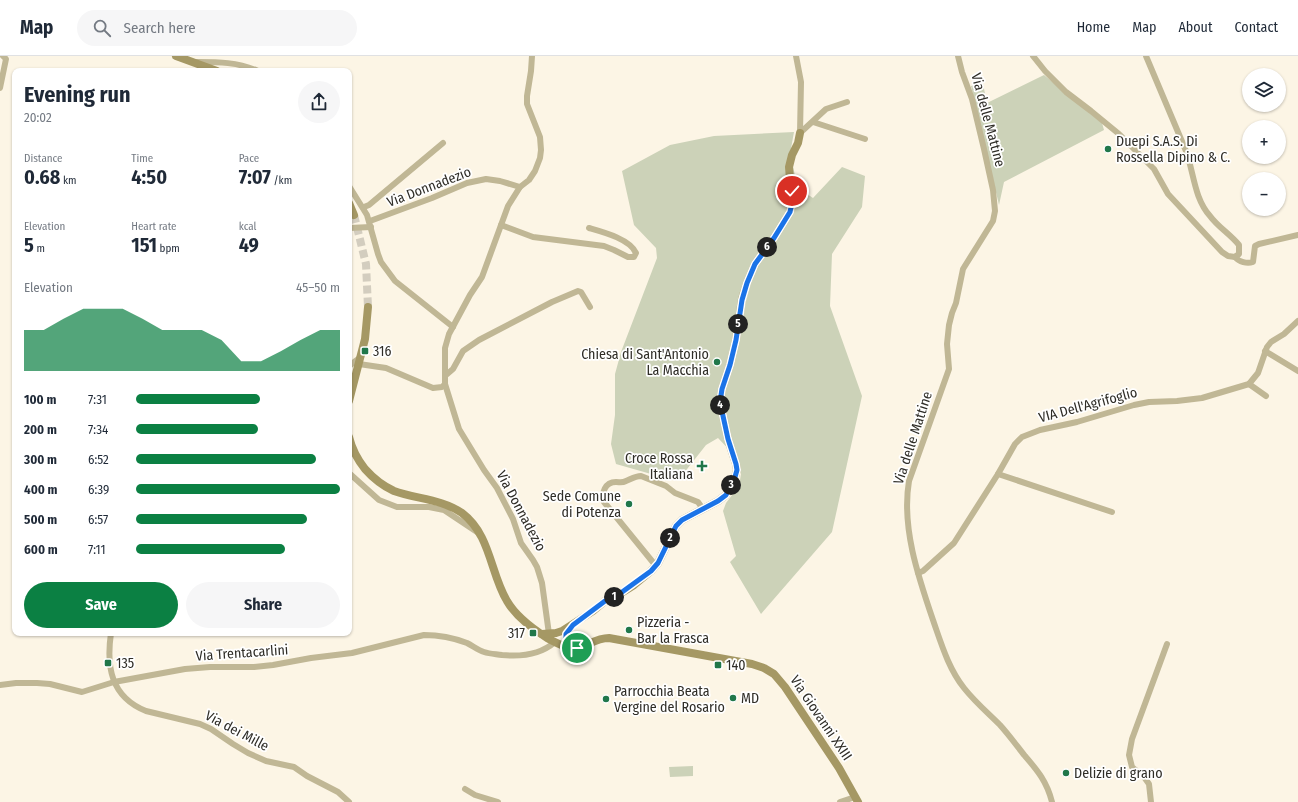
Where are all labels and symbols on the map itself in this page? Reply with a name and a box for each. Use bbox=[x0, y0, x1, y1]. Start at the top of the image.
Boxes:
street label: Via delle Mattine bbox=[967, 71, 1009, 169]
place label: Duepi S.A.S. Di Rossella Dipino & C. bbox=[1116, 133, 1230, 166]
marker: Duepi S.A.S. Di Rossella Dipino & C. bbox=[1103, 144, 1113, 154]
street label: Via Donnadezio bbox=[385, 163, 473, 211]
pin bbox=[775, 174, 809, 208]
pin: 6 bbox=[757, 237, 777, 257]
pin: 5 bbox=[728, 314, 748, 334]
place label: 316 bbox=[373, 343, 391, 360]
marker: 316 bbox=[360, 346, 370, 356]
place label: Chiesa di Sant'Antonio La Macchia bbox=[581, 346, 709, 379]
marker: Chiesa di Sant'Antonio La Macchia bbox=[712, 357, 722, 367]
street label: VIA Dell'Agrifoglio bbox=[1037, 384, 1139, 426]
street label: Via delle Mattine bbox=[890, 389, 936, 487]
pin: 4 bbox=[710, 395, 730, 415]
place label: Croce Rossa Italiana bbox=[625, 450, 693, 483]
marker: Croce Rossa Italiana bbox=[696, 460, 708, 472]
street label: Via Donnadezio bbox=[493, 468, 549, 554]
pin: 3 bbox=[721, 475, 741, 495]
place label: Sede Comune di Potenza bbox=[543, 488, 621, 521]
marker: Sede Comune di Potenza bbox=[624, 499, 634, 509]
pin: 2 bbox=[660, 528, 680, 548]
pin: 1 bbox=[604, 587, 624, 607]
place label: Pizzeria - Bar la Frasca bbox=[637, 614, 709, 647]
place label: 317 bbox=[508, 625, 525, 642]
marker: Pizzeria - Bar la Frasca bbox=[624, 625, 634, 635]
marker: 317 bbox=[528, 628, 538, 638]
pin bbox=[560, 631, 594, 665]
street label: Via Trentacarlini bbox=[195, 641, 289, 665]
place label: 135 bbox=[116, 655, 134, 672]
place label: 140 bbox=[726, 657, 746, 674]
marker: 135 bbox=[103, 658, 113, 668]
marker: 140 bbox=[713, 660, 723, 670]
street label: Via Giovanni XXIII bbox=[786, 672, 856, 764]
place label: Parrocchia Beata Vergine del Rosario bbox=[614, 683, 725, 716]
place label: MD bbox=[741, 690, 759, 707]
marker: MD bbox=[728, 693, 738, 703]
marker: Parrocchia Beata Vergine del Rosario bbox=[601, 694, 611, 704]
street label: Via dei Mille bbox=[202, 707, 272, 755]
place label: Delizie di grano bbox=[1074, 765, 1163, 782]
marker: Delizie di grano bbox=[1061, 768, 1071, 778]

